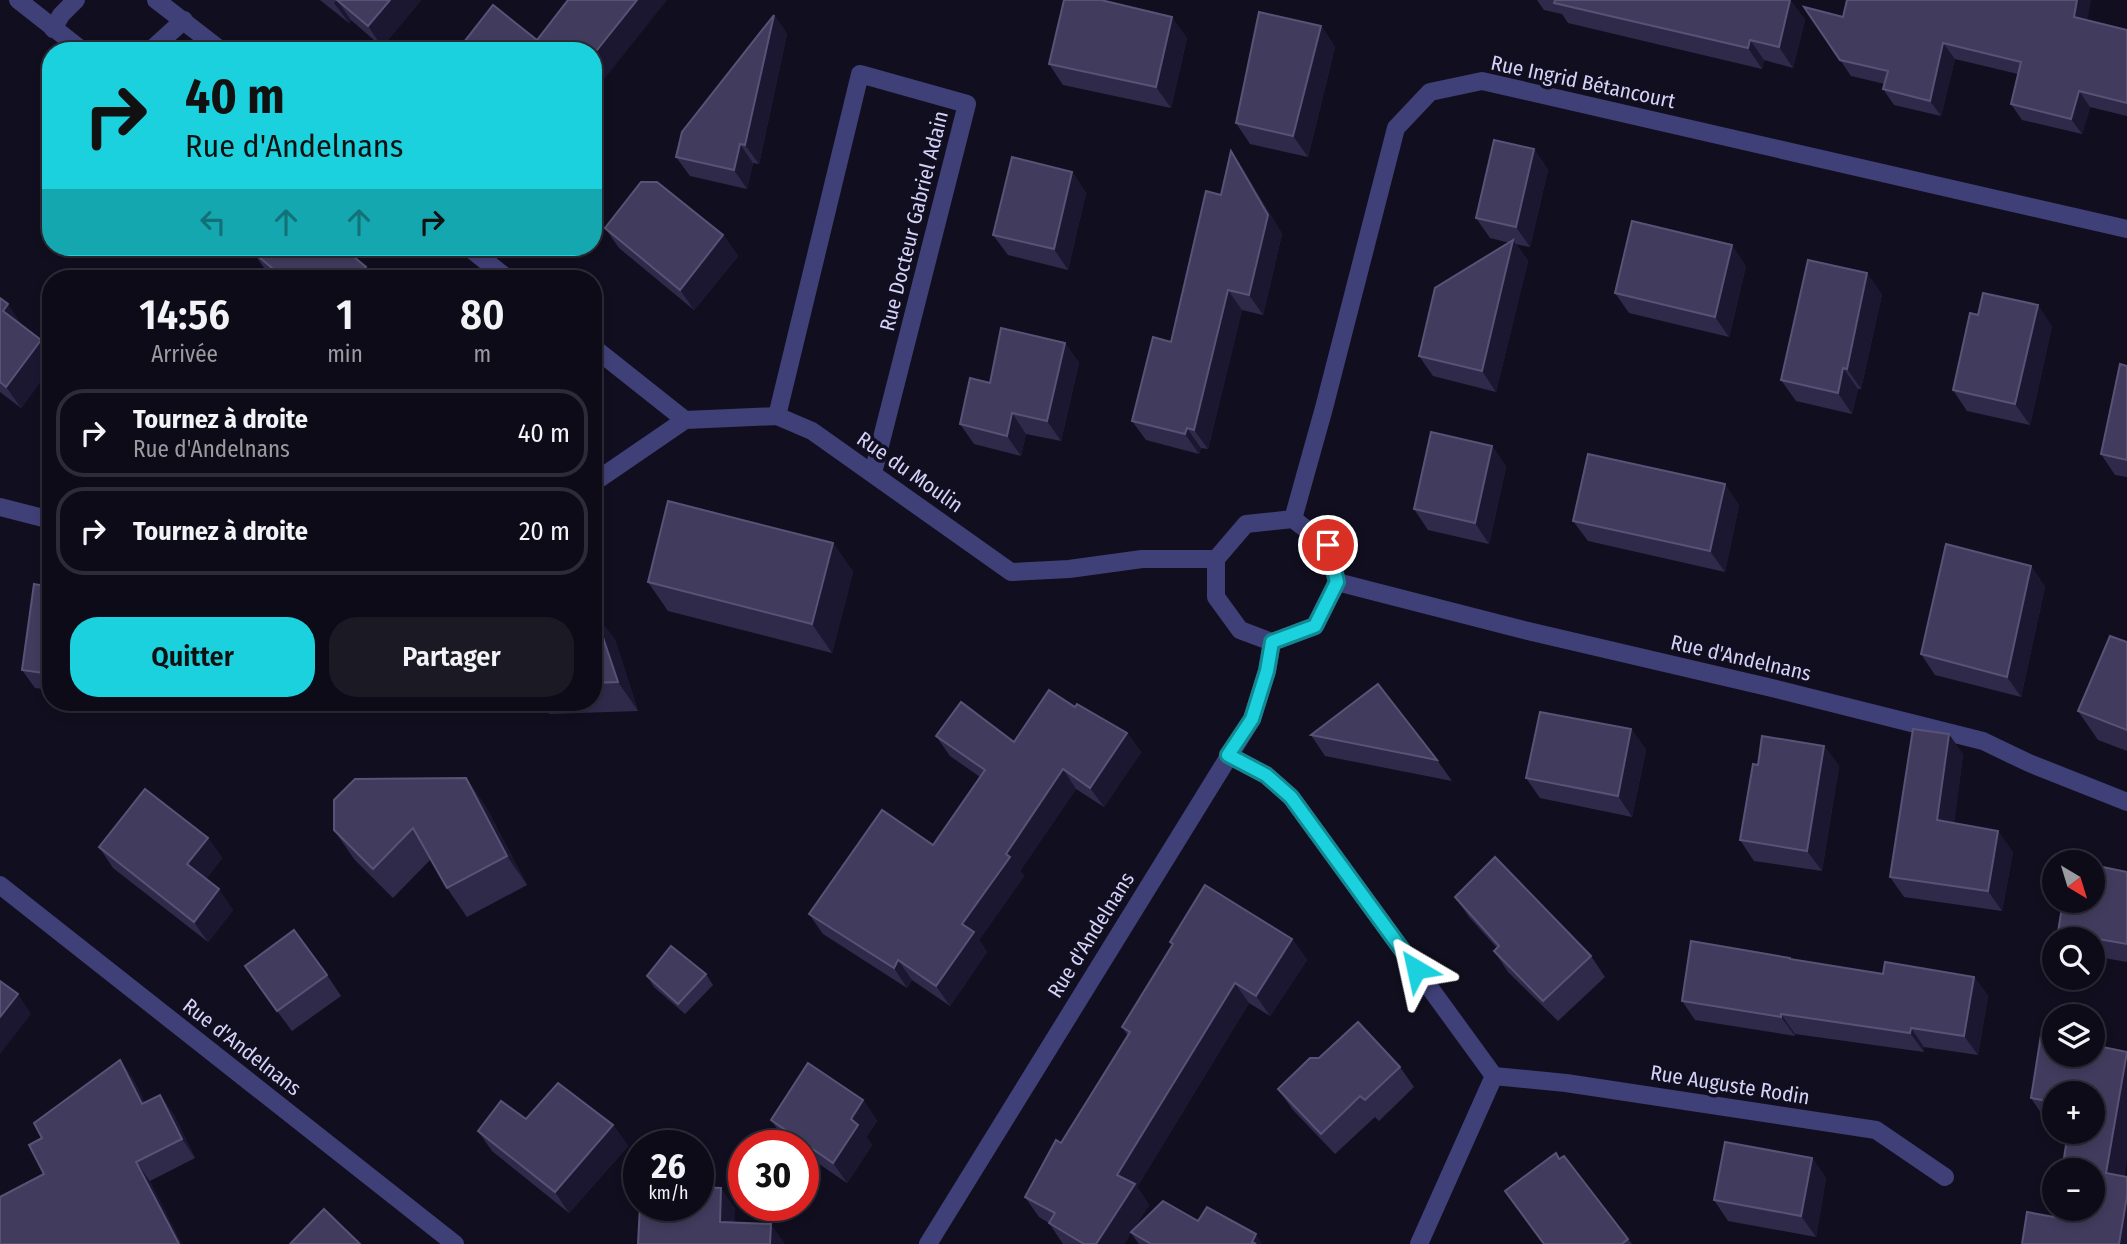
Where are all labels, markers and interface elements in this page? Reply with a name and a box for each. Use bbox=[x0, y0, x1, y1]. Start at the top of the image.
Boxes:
street label: Rue Ingrid Bétancourt bbox=[1488, 50, 1678, 114]
text: 40 m bbox=[185, 67, 285, 126]
icon: right bbox=[70, 70, 161, 161]
street label: Rue Docteur Gabriel Adain bbox=[874, 108, 954, 334]
text: Rue d'Andelnans bbox=[185, 127, 403, 165]
icon: left bbox=[194, 203, 232, 241]
icon: ahead bbox=[267, 203, 305, 241]
icon: ahead bbox=[340, 203, 378, 241]
icon: right bbox=[413, 203, 451, 241]
text: 14:56 bbox=[139, 290, 230, 340]
text: 1 bbox=[336, 290, 354, 340]
text: 80 bbox=[460, 290, 505, 340]
text: Arrivée bbox=[151, 340, 218, 368]
text: min bbox=[327, 340, 363, 368]
text: m bbox=[474, 340, 491, 368]
text: Tournez à droite bbox=[133, 404, 308, 435]
icon: right bbox=[74, 414, 112, 452]
text: 40 m bbox=[518, 418, 570, 449]
street label: Rue du Moulin bbox=[852, 426, 968, 518]
text: Rue d'Andelnans bbox=[133, 435, 290, 463]
icon: right bbox=[74, 512, 112, 550]
pin bbox=[1298, 515, 1358, 575]
text: Tournez à droite bbox=[133, 516, 308, 547]
text: 20 m bbox=[519, 516, 570, 547]
icon: arrive bbox=[1309, 526, 1347, 564]
button: Quitter bbox=[70, 617, 315, 697]
button: Partager bbox=[329, 617, 574, 697]
street label: Rue d'Andelnans bbox=[1668, 629, 1814, 687]
north arrow bbox=[2042, 850, 2105, 914]
map controls bbox=[2042, 850, 2105, 1221]
street label: Rue d'Andelnans bbox=[1042, 867, 1140, 1003]
button: search bbox=[2042, 927, 2105, 990]
position arrow bbox=[1379, 932, 1453, 1006]
street label: Rue d'Andelnans bbox=[178, 993, 306, 1101]
button: layers bbox=[2042, 1004, 2105, 1067]
street label: Rue Auguste Rodin bbox=[1648, 1060, 1812, 1110]
button: + bbox=[2042, 1081, 2105, 1144]
speed limit sign: 30 bbox=[728, 1130, 819, 1221]
text: 26 bbox=[651, 1145, 686, 1187]
button: − bbox=[2042, 1158, 2105, 1221]
text: km/h bbox=[648, 1182, 689, 1204]

